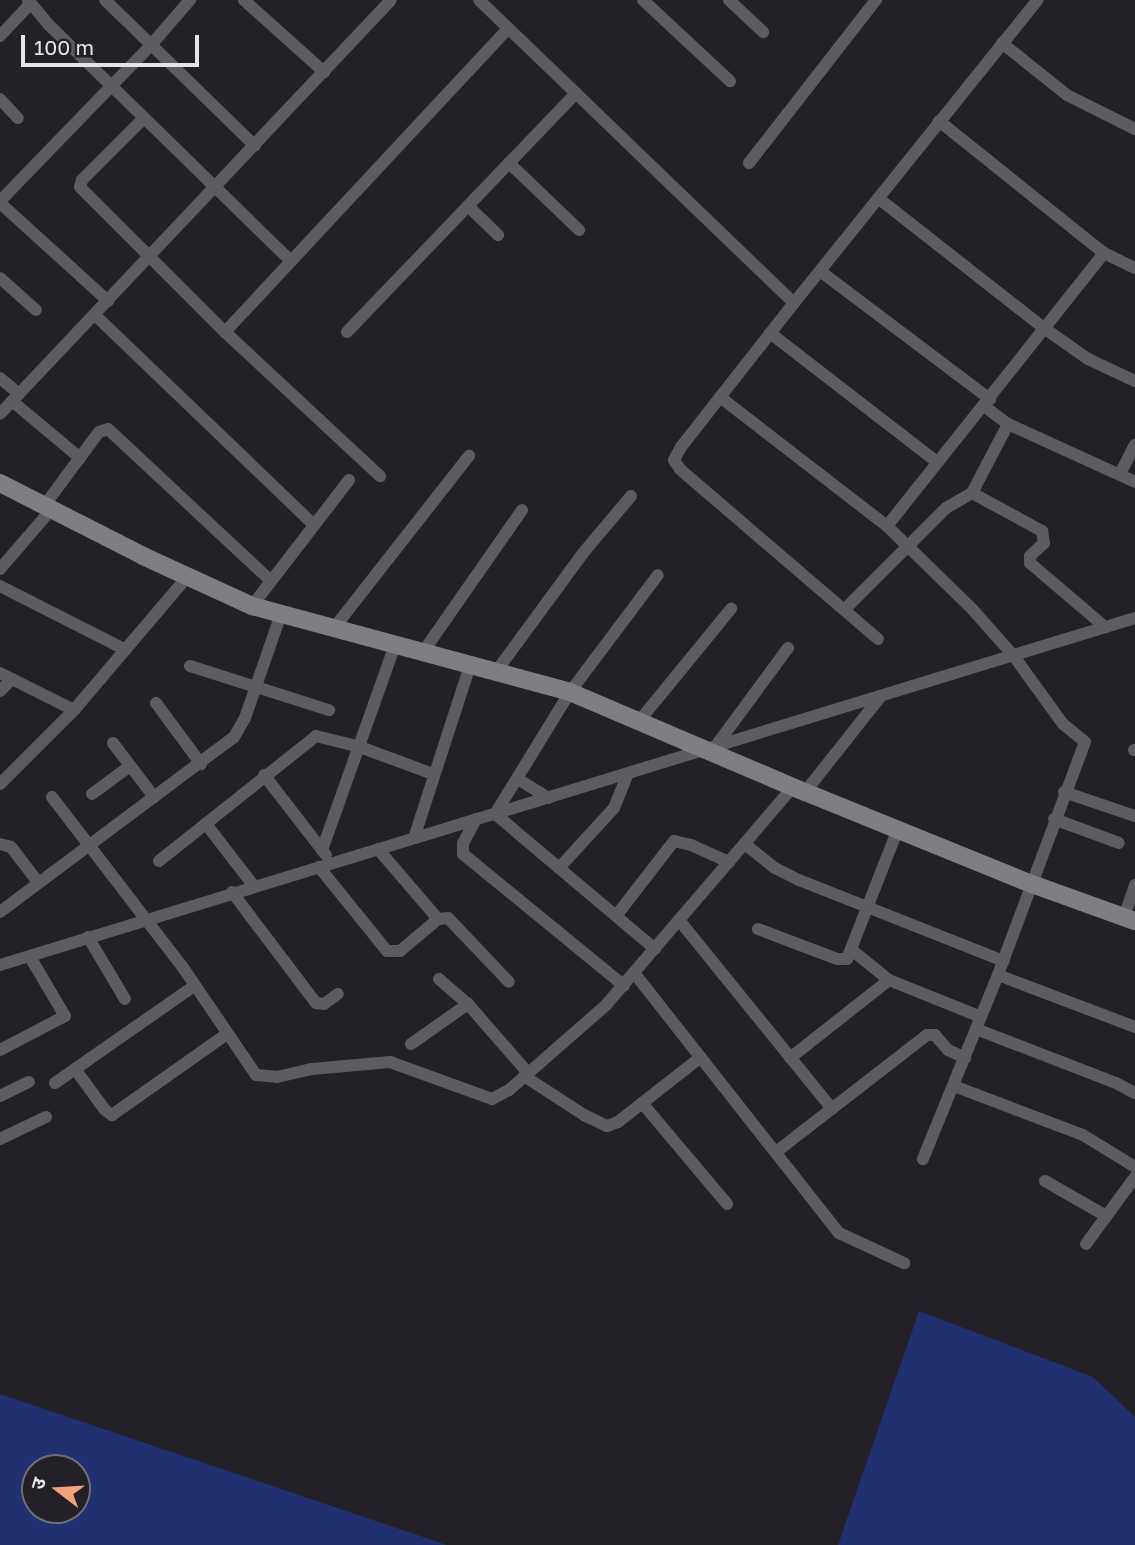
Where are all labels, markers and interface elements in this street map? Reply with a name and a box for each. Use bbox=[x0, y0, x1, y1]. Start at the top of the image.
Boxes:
scale bar bbox=[24, 21, 203, 65]
text: 100 m bbox=[34, 34, 94, 60]
north arrow bbox=[21, 1454, 91, 1524]
text: उ bbox=[25, 1475, 50, 1492]

